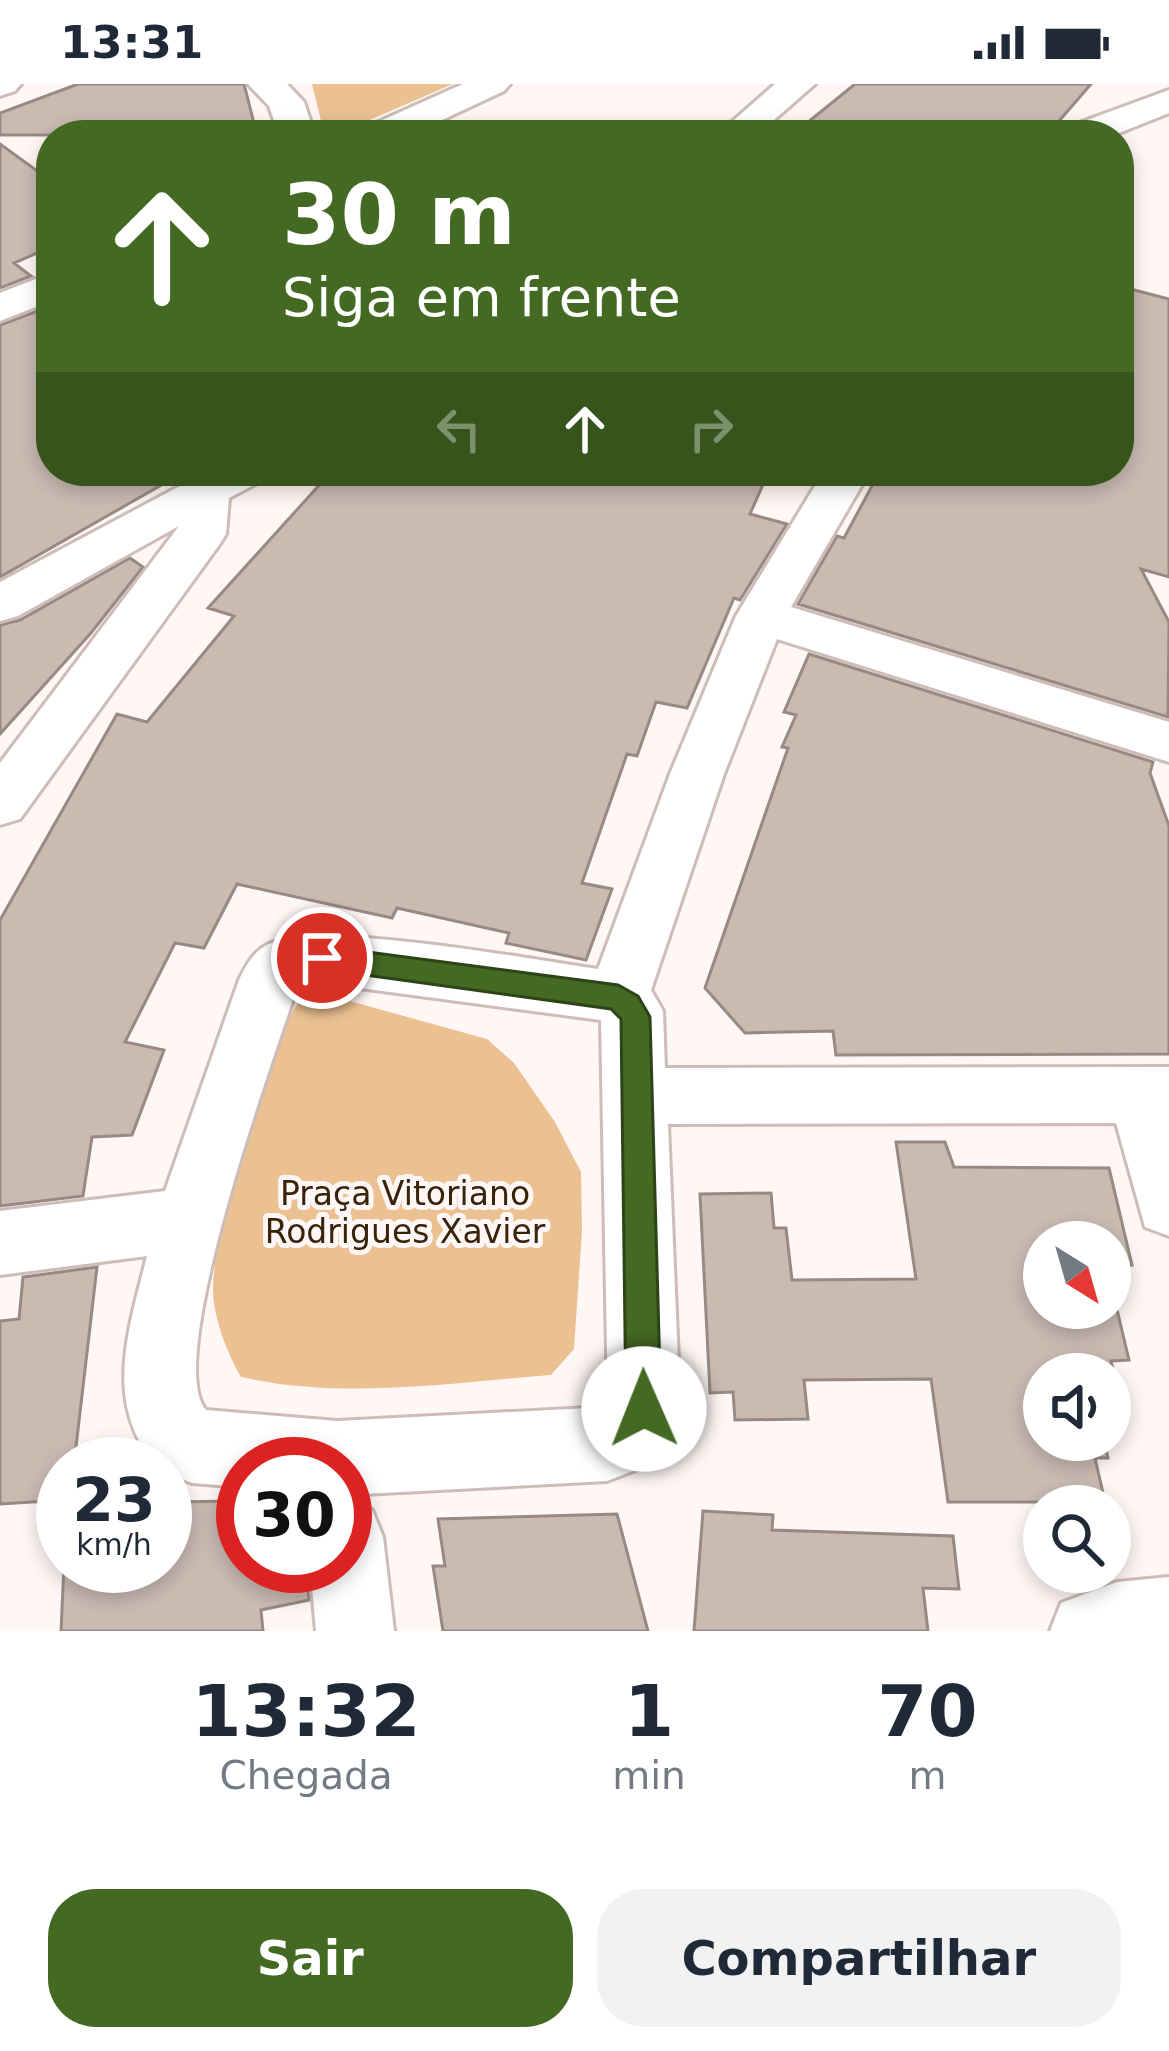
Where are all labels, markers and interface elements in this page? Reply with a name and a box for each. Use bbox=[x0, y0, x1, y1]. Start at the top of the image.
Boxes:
text: 13:31 bbox=[60, 16, 203, 69]
text: 30 m bbox=[282, 166, 516, 264]
icon: ahead bbox=[84, 168, 240, 324]
text: Siga em frente bbox=[282, 266, 681, 329]
icon: left bbox=[426, 396, 492, 462]
icon: ahead bbox=[552, 396, 618, 462]
icon: right bbox=[678, 396, 744, 462]
pin bbox=[271, 907, 373, 1009]
icon: arrive bbox=[289, 925, 355, 991]
park label: Praça Vitoriano Rodrigues Xavier bbox=[265, 1174, 546, 1251]
north arrow bbox=[1023, 1221, 1131, 1329]
map controls bbox=[1023, 1221, 1131, 1593]
position arrow bbox=[581, 1346, 707, 1472]
button: sound bbox=[1023, 1353, 1131, 1461]
speed limit sign: 30 bbox=[216, 1437, 372, 1593]
text: 23 bbox=[72, 1465, 156, 1535]
button: search bbox=[1023, 1485, 1131, 1593]
text: km/h bbox=[76, 1527, 152, 1562]
text: 13:32 bbox=[192, 1669, 421, 1753]
text: 1 bbox=[624, 1669, 674, 1753]
text: 70 bbox=[877, 1669, 977, 1753]
text: Chegada bbox=[219, 1753, 393, 1798]
text: min bbox=[612, 1753, 686, 1798]
text: m bbox=[908, 1753, 946, 1798]
button: Sair bbox=[48, 1889, 573, 2027]
button: Compartilhar bbox=[597, 1889, 1121, 2027]

